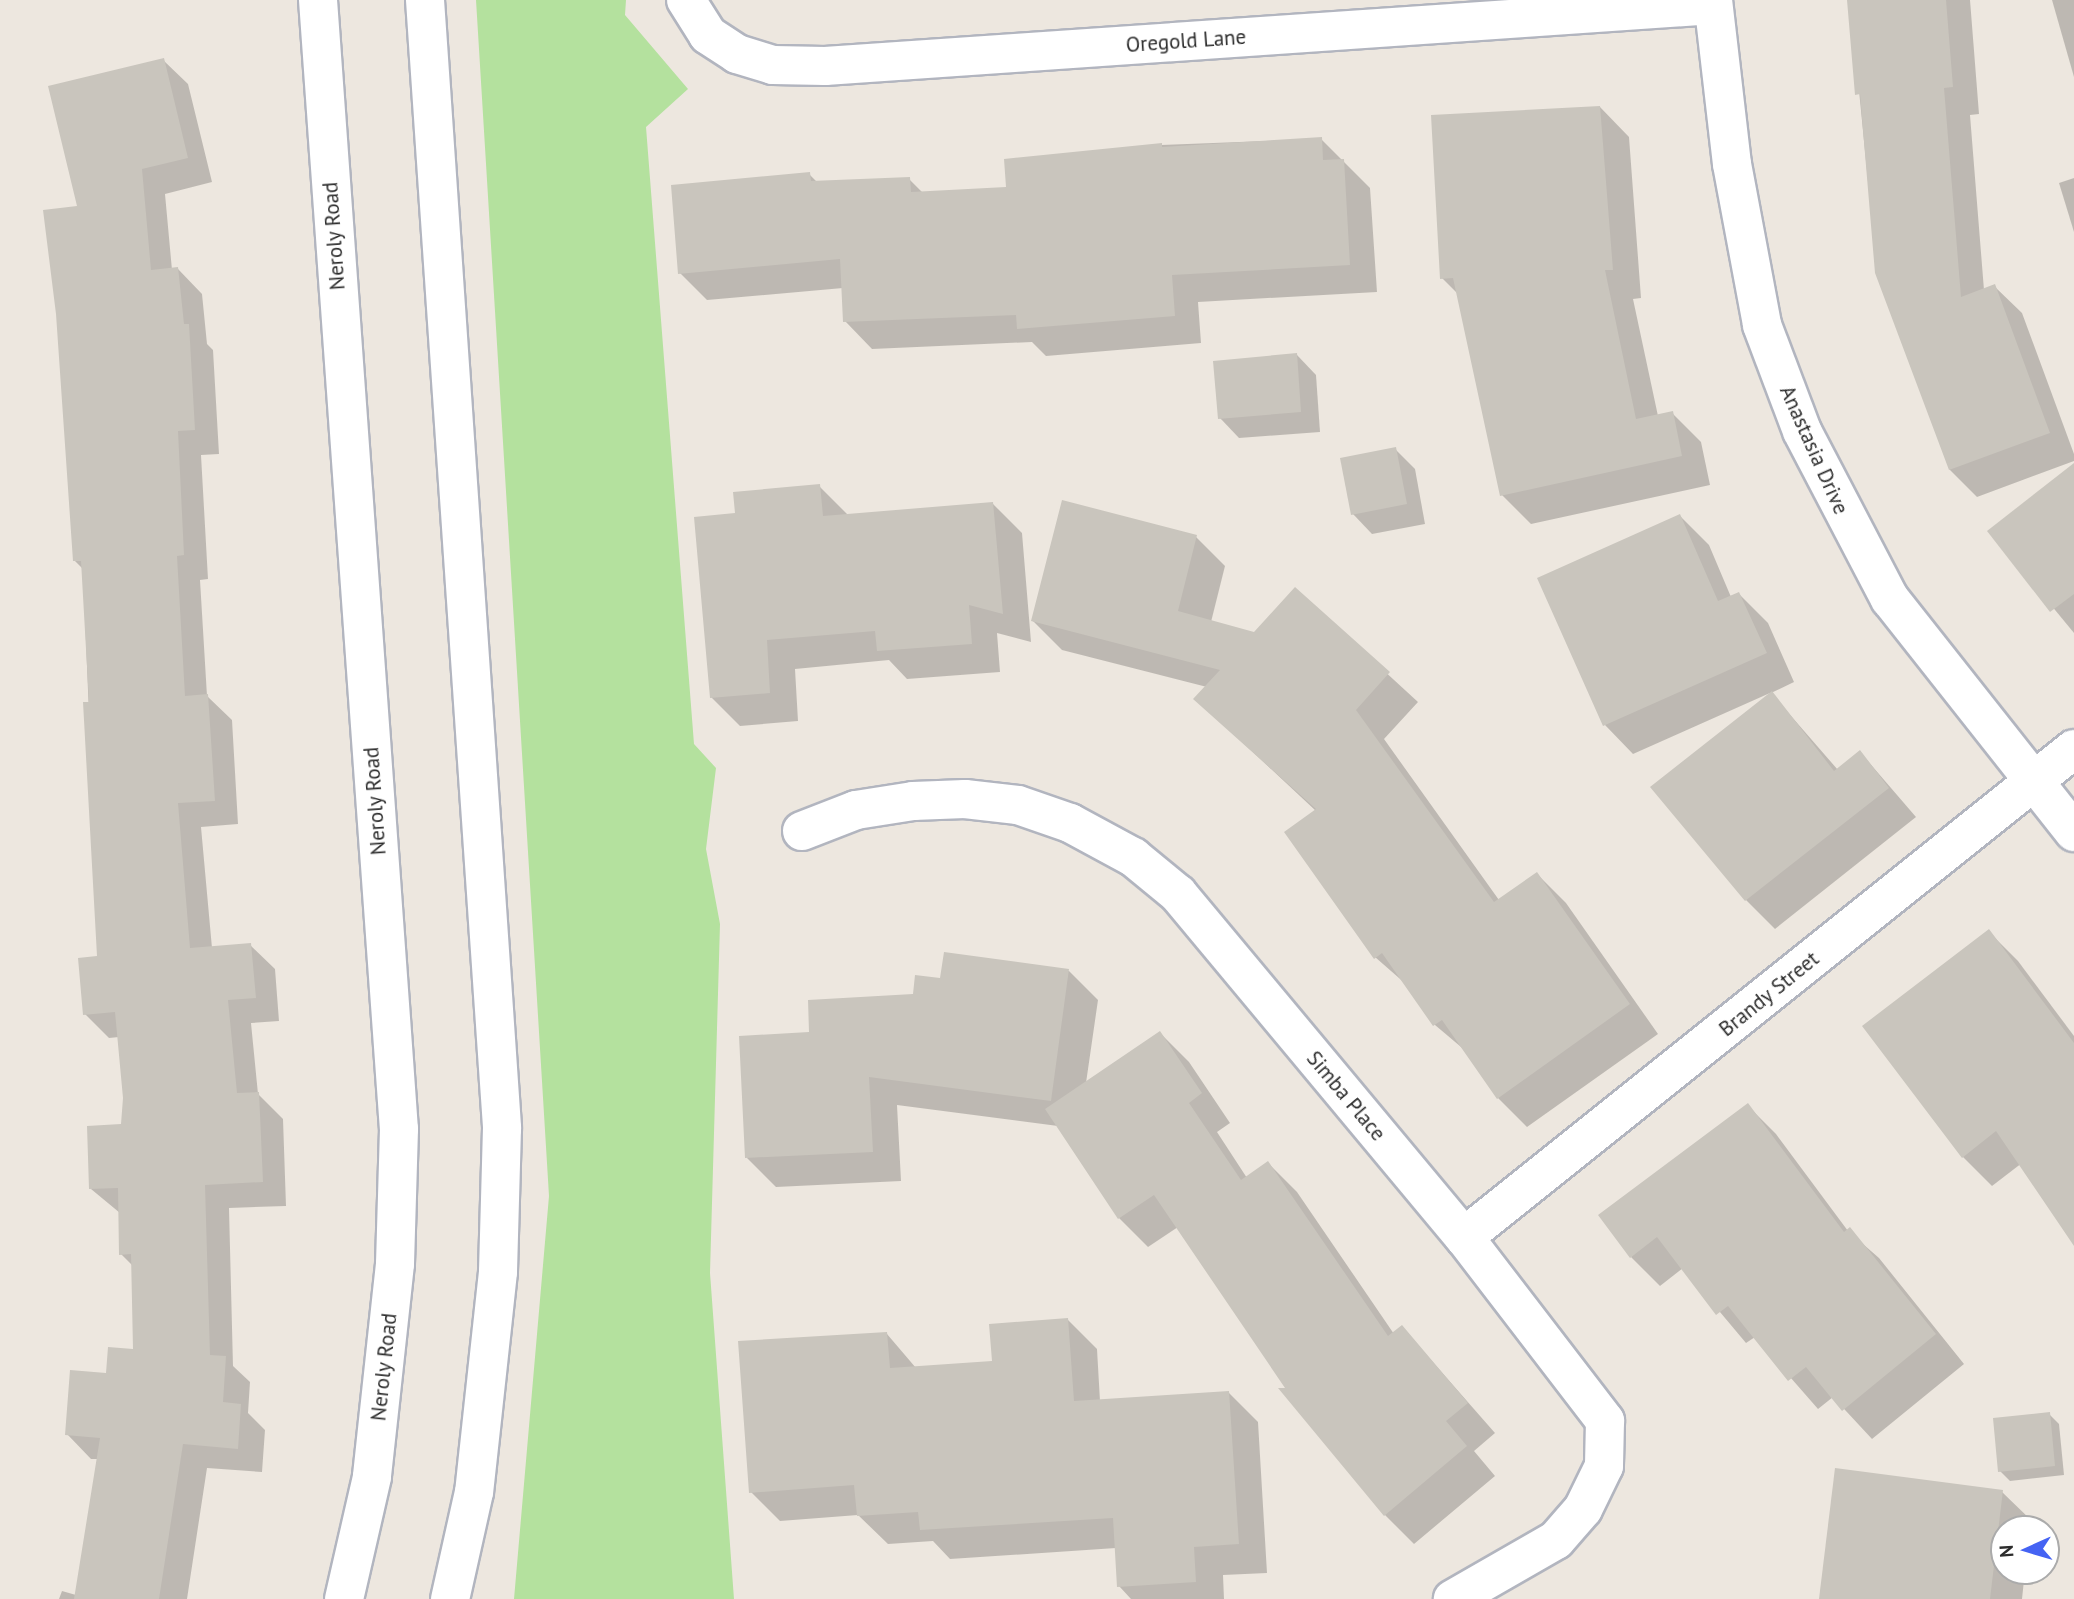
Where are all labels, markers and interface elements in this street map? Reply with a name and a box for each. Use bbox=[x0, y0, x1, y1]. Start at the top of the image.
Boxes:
street label: Oregold Lane bbox=[1125, 24, 1247, 58]
street label: Neroly Road bbox=[318, 181, 350, 291]
street label: Anastasia Drive bbox=[1774, 382, 1854, 518]
street label: Neroly Road bbox=[359, 746, 391, 856]
street label: Brandy Street bbox=[1714, 946, 1824, 1042]
street label: Simba Place bbox=[1301, 1046, 1391, 1146]
street label: Neroly Road bbox=[366, 1311, 402, 1423]
north arrow bbox=[1990, 1515, 2060, 1585]
text: N bbox=[1994, 1544, 2018, 1558]

